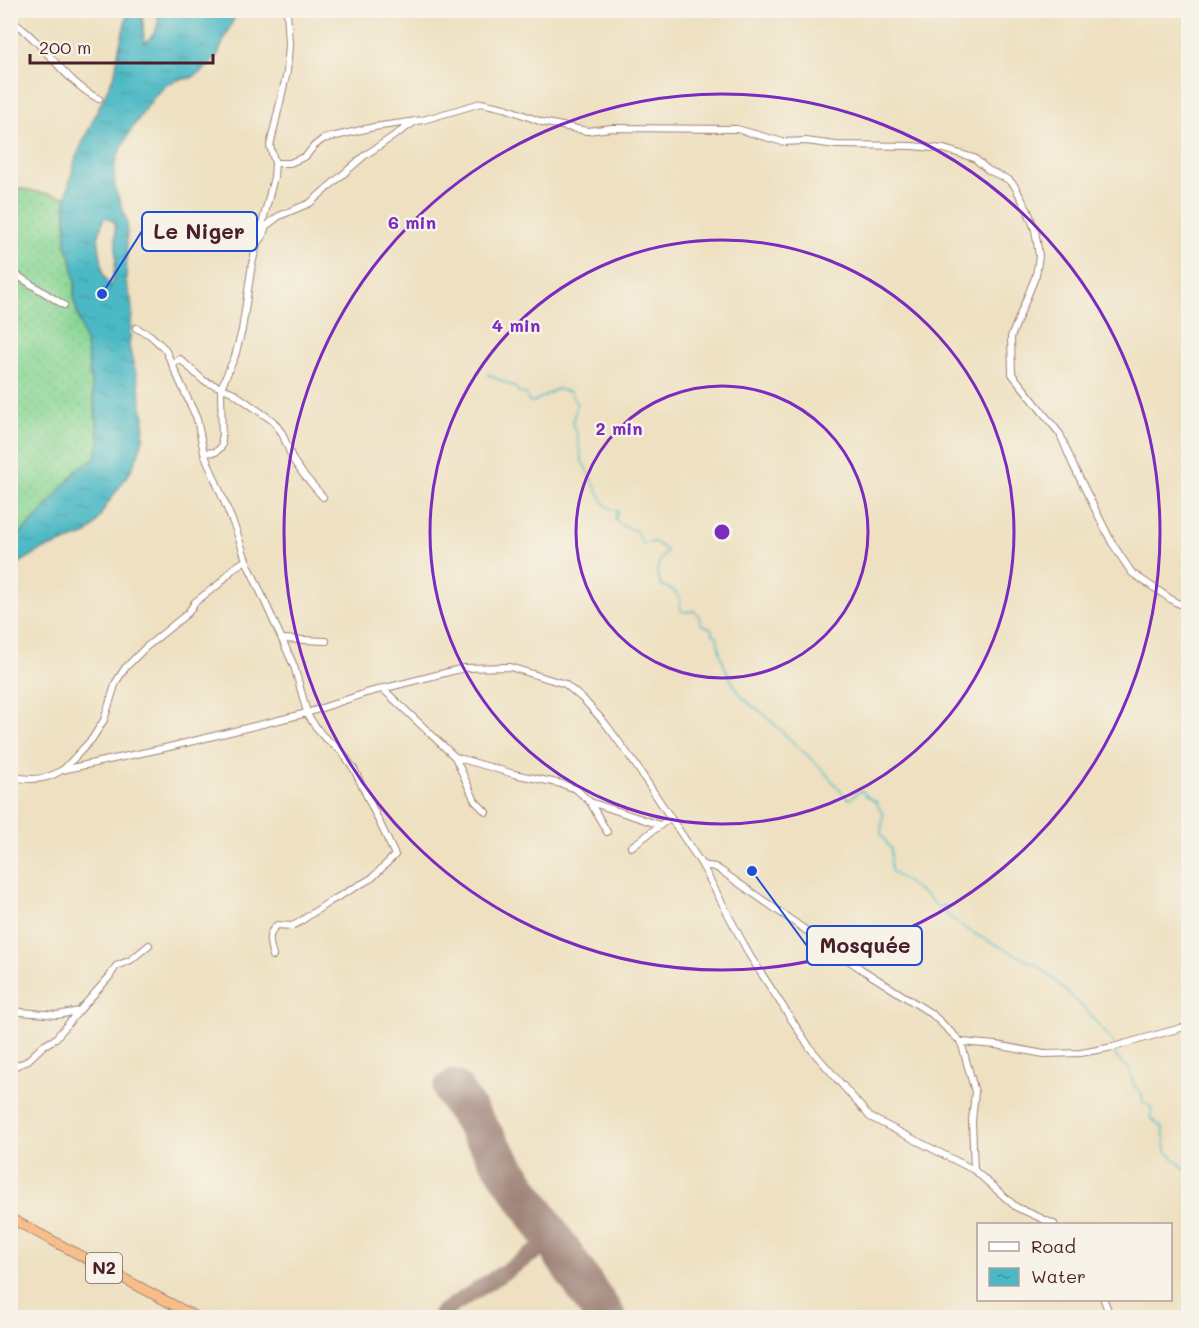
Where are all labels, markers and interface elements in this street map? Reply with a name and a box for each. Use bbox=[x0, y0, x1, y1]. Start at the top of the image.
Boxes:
scale bar bbox=[30, 27, 213, 65]
text: 200 m bbox=[39, 35, 91, 59]
text: 6 min bbox=[388, 210, 436, 234]
callout: Le Niger bbox=[142, 212, 257, 251]
text: Le Niger bbox=[153, 217, 245, 244]
text: 4 min bbox=[492, 313, 540, 337]
text: 2 min bbox=[595, 416, 643, 440]
centre of rings bbox=[712, 522, 732, 542]
callout: Mosquée bbox=[807, 926, 922, 965]
text: Mosquée bbox=[820, 931, 910, 958]
legend bbox=[977, 1223, 1172, 1301]
text: Road bbox=[1031, 1234, 1076, 1258]
road number: N2 bbox=[86, 1253, 122, 1283]
text: Water bbox=[1031, 1264, 1086, 1288]

